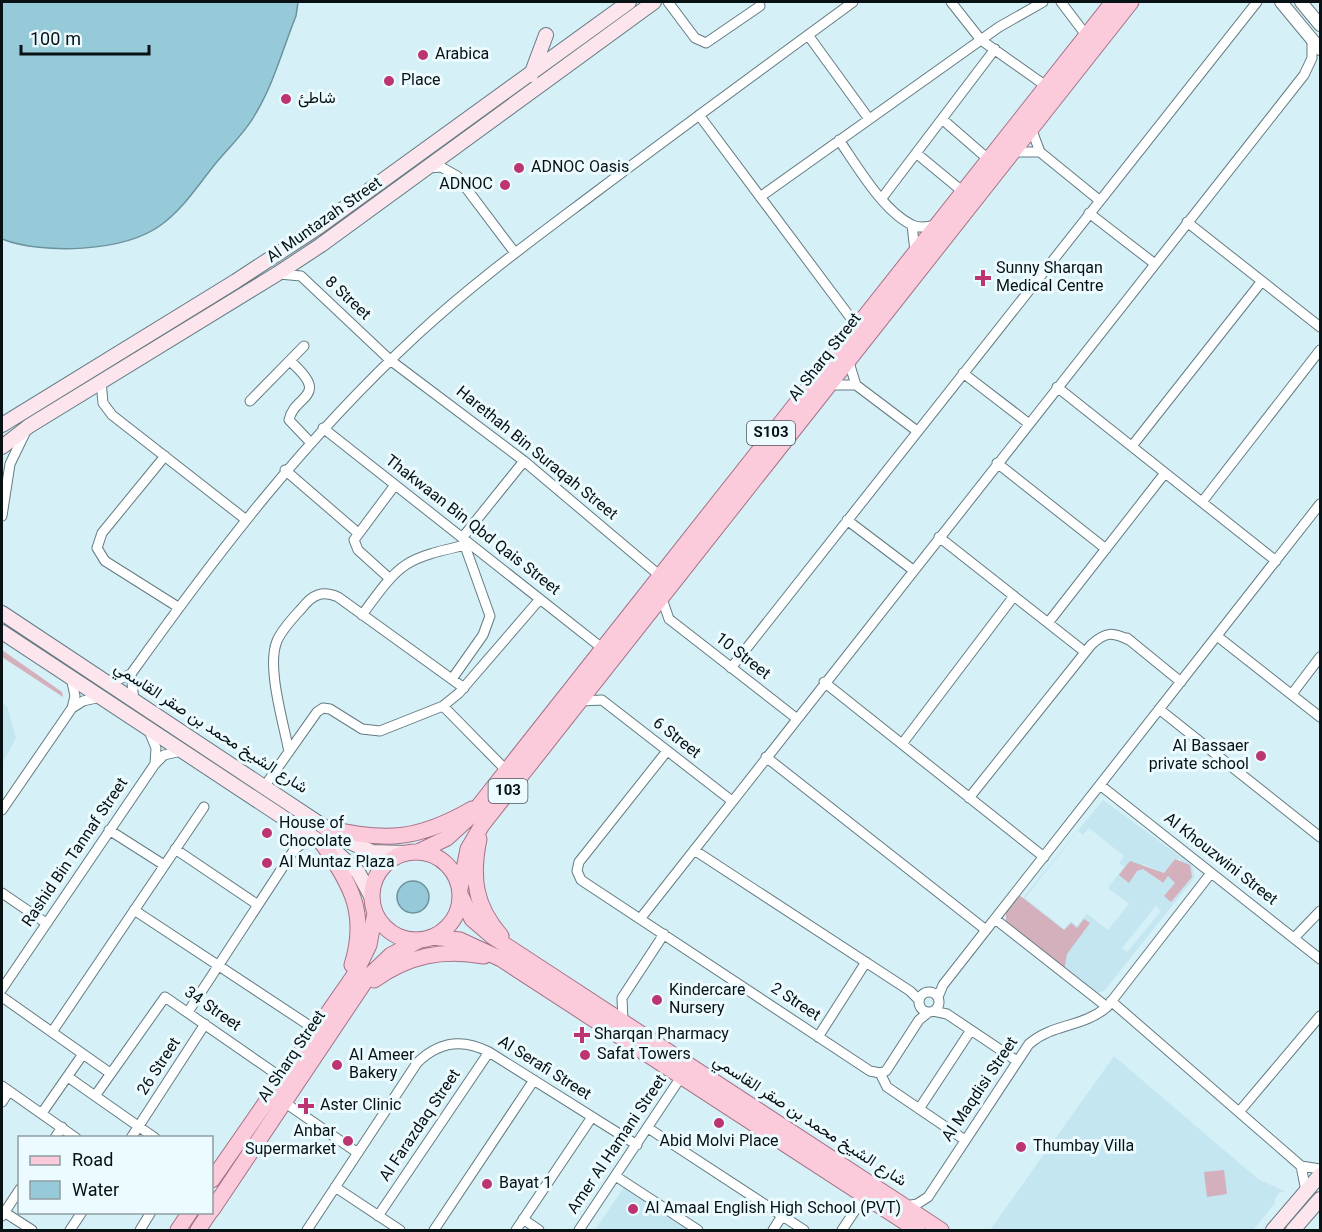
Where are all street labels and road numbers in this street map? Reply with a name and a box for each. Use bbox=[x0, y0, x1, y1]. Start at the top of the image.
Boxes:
street label: Al Muntazah Street bbox=[262, 172, 388, 270]
street label: 8 Street bbox=[318, 271, 376, 327]
street label: Al Sharq Street bbox=[783, 308, 869, 408]
street label: Harethah Bin Suraqah Street bbox=[450, 381, 622, 527]
road number: S103 bbox=[747, 421, 795, 445]
street label: Thakwaan Bin Qbd Qais Street bbox=[379, 450, 565, 602]
street label: 10 Street bbox=[709, 627, 775, 687]
street label: شارع الشيخ محمد بن صقر القاسمي bbox=[108, 657, 312, 801]
street label: 6 Street bbox=[646, 712, 706, 766]
street label: Rashid Bin Tannaf Street bbox=[17, 773, 135, 933]
road number: 103 bbox=[488, 779, 528, 803]
street label: Al Khouzwini Street bbox=[1158, 808, 1282, 912]
street label: 2 Street bbox=[765, 977, 825, 1029]
street label: 34 Street bbox=[178, 981, 246, 1039]
street label: Al Sharq Street bbox=[253, 1006, 333, 1108]
street label: Al Serafi Street bbox=[493, 1030, 595, 1108]
street label: Al Maqdisi Street bbox=[937, 1032, 1025, 1148]
street label: 26 Street bbox=[132, 1033, 188, 1101]
street label: شارع الشيخ محمد بن صقر القاسمي bbox=[707, 1050, 911, 1194]
street label: Al Farazdaq Street bbox=[374, 1065, 468, 1187]
street label: Amer Al Hamani Street bbox=[562, 1070, 674, 1220]

